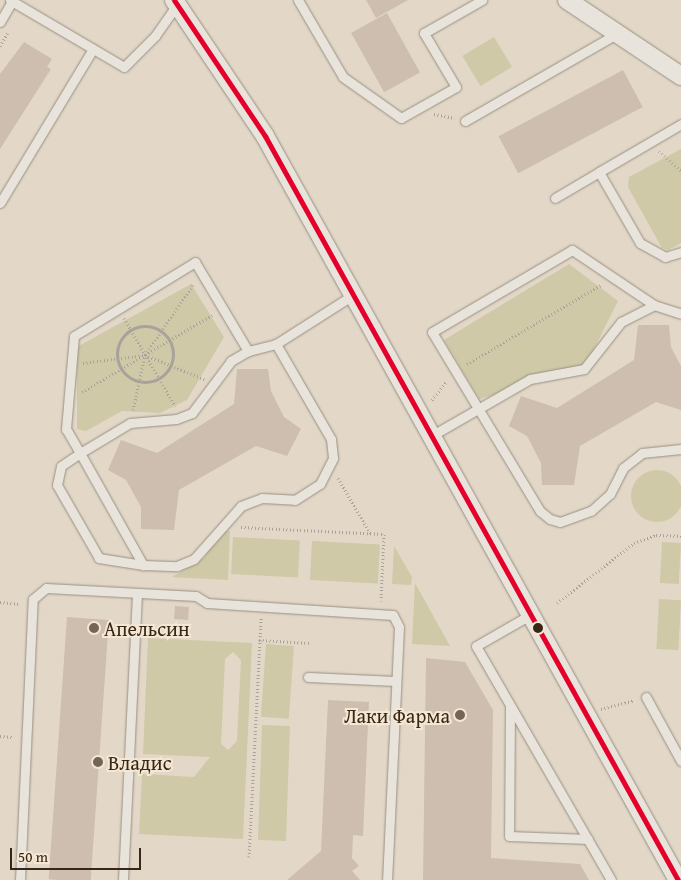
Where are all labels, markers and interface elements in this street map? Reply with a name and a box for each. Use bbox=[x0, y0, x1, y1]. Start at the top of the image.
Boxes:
place label: Апельсин bbox=[104, 616, 190, 640]
marker: Апельсин bbox=[88, 622, 100, 634]
unlabelled marker bbox=[533, 623, 543, 633]
place label: Лаки Фарма bbox=[344, 703, 450, 727]
marker: Лаки Фарма bbox=[454, 709, 466, 721]
place label: Владис bbox=[108, 750, 171, 774]
marker: Владис bbox=[92, 756, 104, 768]
scale bar bbox=[12, 838, 144, 870]
text: 50 m bbox=[18, 846, 48, 867]

